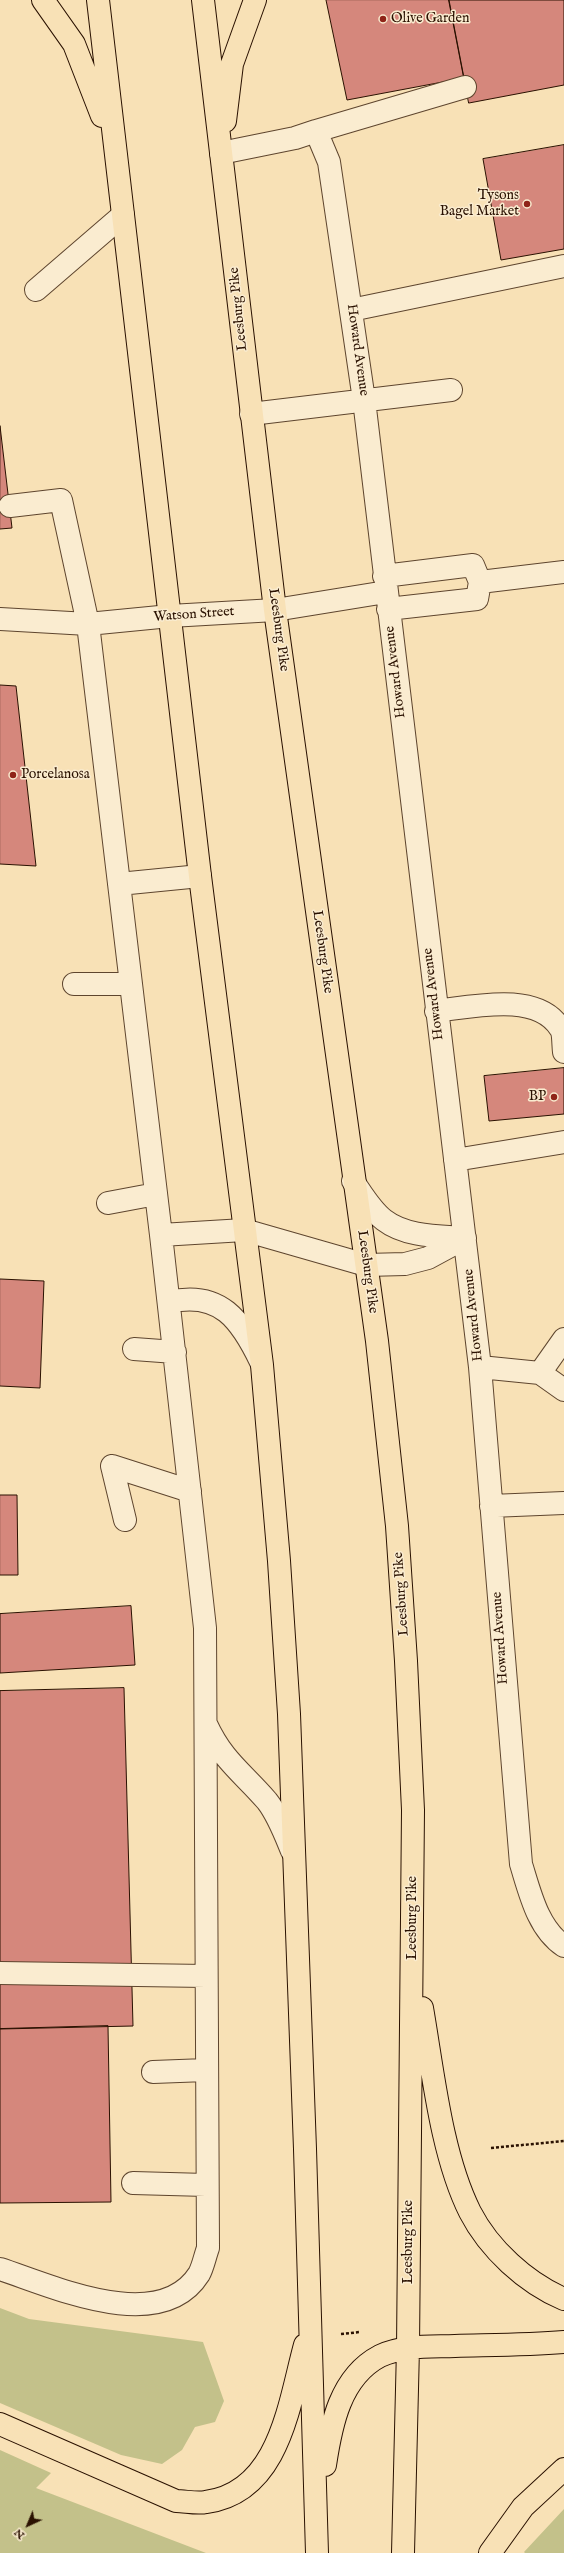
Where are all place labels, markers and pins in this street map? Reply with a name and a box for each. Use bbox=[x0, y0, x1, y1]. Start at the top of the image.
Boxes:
place label: Olive Garden bbox=[391, 11, 469, 27]
marker: Olive Garden bbox=[378, 14, 388, 24]
place label: Tysons Bagel Market bbox=[440, 188, 519, 220]
marker: Tysons Bagel Market bbox=[522, 199, 532, 209]
place label: Porcelanosa bbox=[21, 767, 90, 783]
marker: Porcelanosa bbox=[8, 770, 18, 780]
place label: BP bbox=[529, 1089, 546, 1105]
marker: BP bbox=[549, 1092, 559, 1102]

